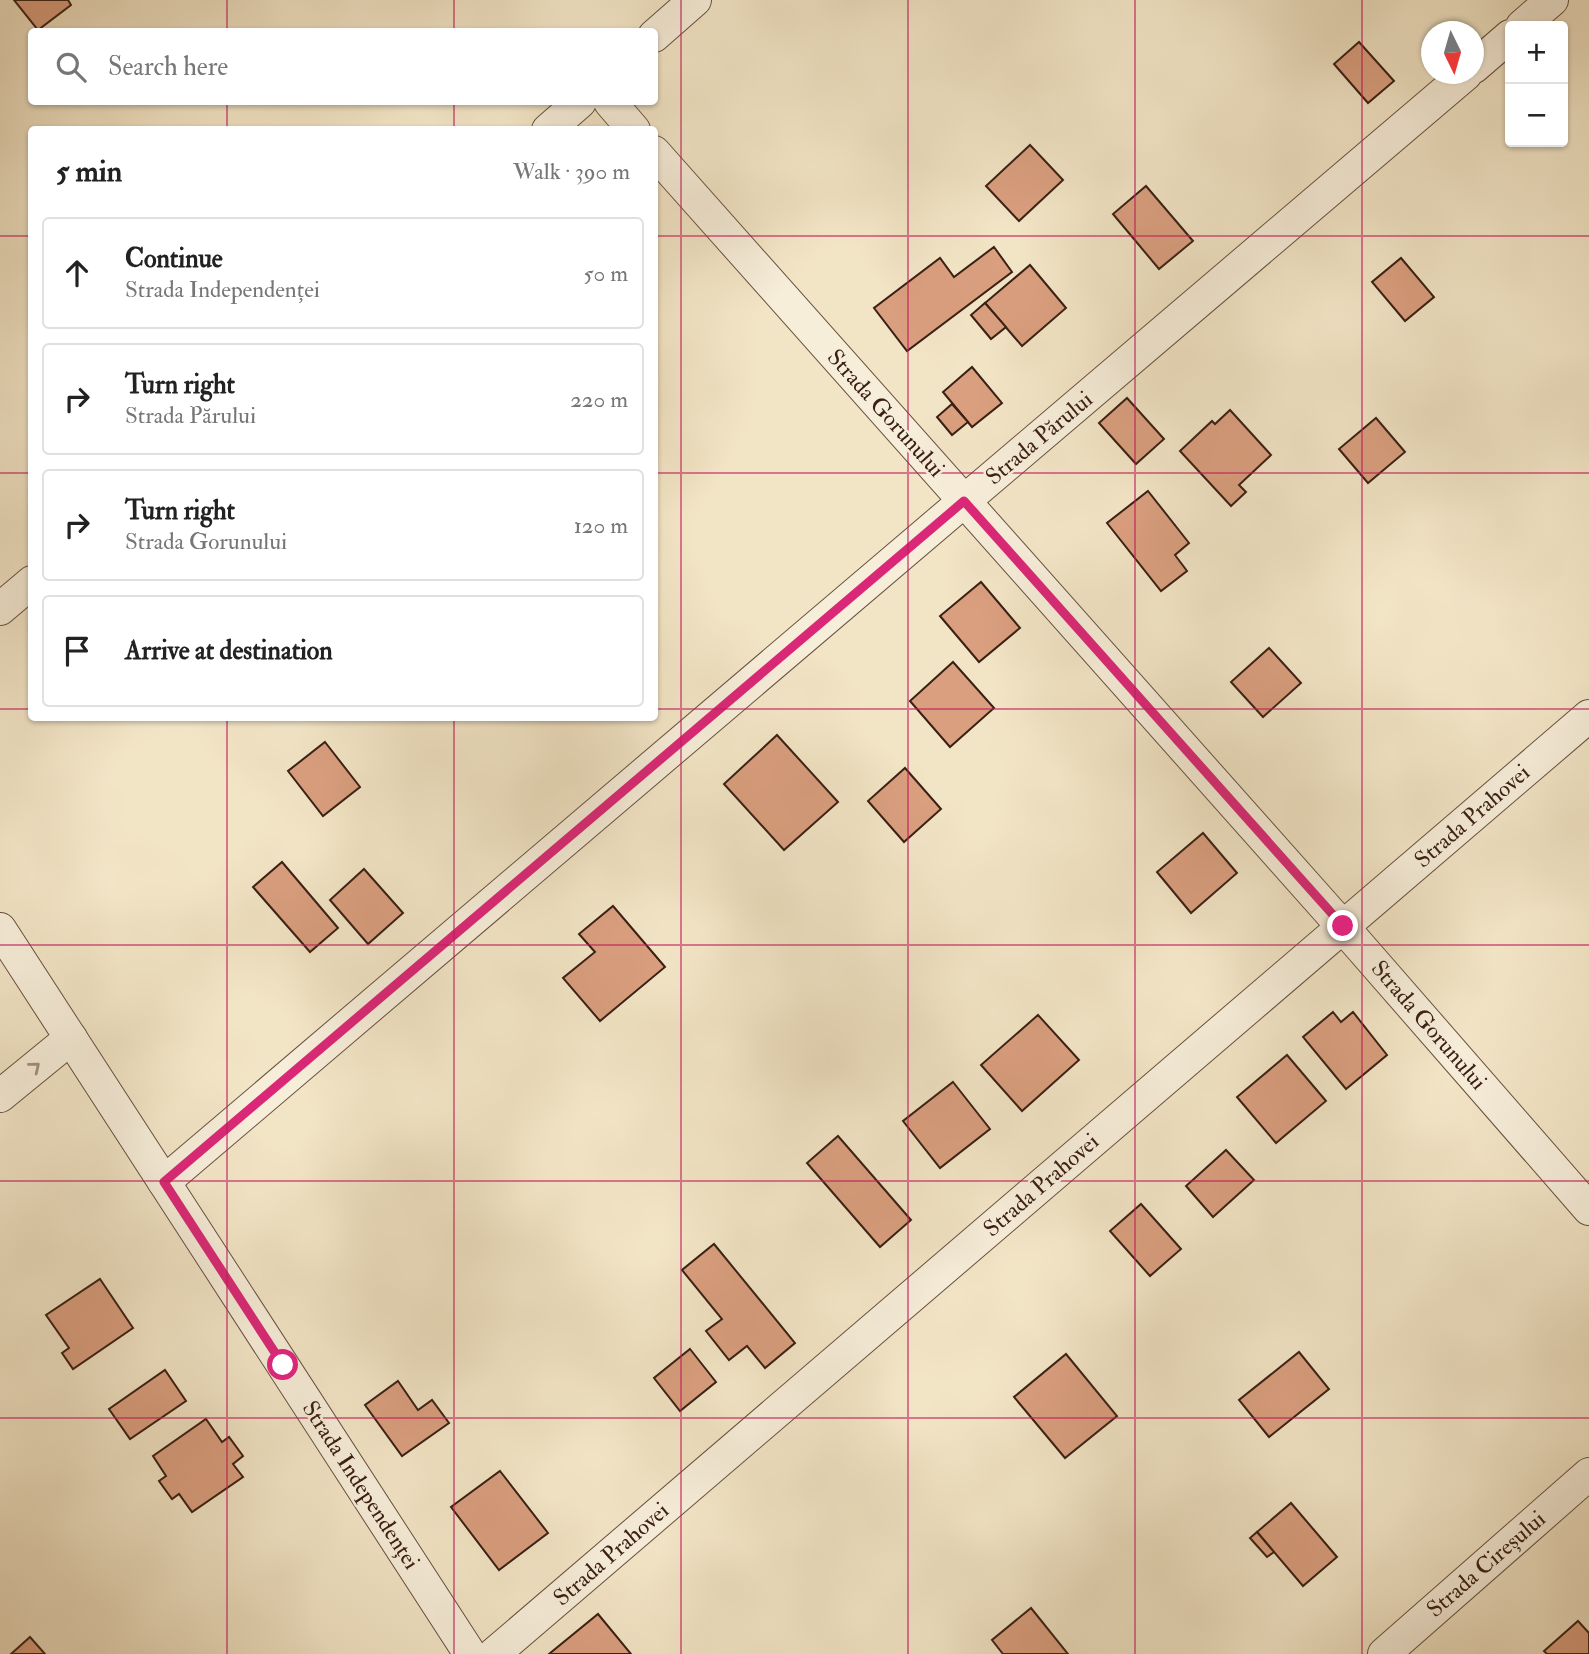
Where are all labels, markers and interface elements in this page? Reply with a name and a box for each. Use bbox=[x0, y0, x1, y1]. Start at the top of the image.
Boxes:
north arrow bbox=[1421, 21, 1484, 84]
map controls bbox=[1505, 21, 1568, 147]
button: + bbox=[1505, 21, 1568, 84]
search box bbox=[28, 28, 658, 105]
icon: search bbox=[52, 48, 90, 86]
text: Search here bbox=[108, 51, 228, 83]
button: − bbox=[1505, 84, 1568, 147]
text: 5 min bbox=[56, 153, 122, 190]
text: Walk · 390 m bbox=[513, 157, 630, 186]
text: Continue bbox=[125, 243, 223, 275]
icon: ahead bbox=[58, 254, 96, 292]
text: 50 m bbox=[584, 259, 628, 288]
text: Strada Independenței bbox=[125, 275, 320, 304]
street label: Strada Gorunului bbox=[821, 343, 951, 483]
text: Turn right bbox=[125, 369, 235, 401]
icon: right bbox=[58, 380, 96, 418]
text: 220 m bbox=[570, 385, 628, 414]
street label: Strada Părului bbox=[979, 385, 1099, 491]
text: Strada Părului bbox=[125, 401, 256, 430]
text: Turn right bbox=[125, 495, 235, 527]
icon: right bbox=[58, 506, 96, 544]
text: 120 m bbox=[574, 511, 628, 540]
text: Strada Gorunului bbox=[125, 527, 287, 556]
icon: arrive bbox=[58, 632, 96, 670]
text: Arrive at destination bbox=[125, 635, 333, 667]
street label: Strada Prahovei bbox=[1408, 758, 1536, 874]
route end bbox=[1327, 910, 1358, 941]
street label: Strada Gorunului bbox=[1365, 954, 1493, 1096]
one-way arrow bbox=[28, 1062, 40, 1075]
street label: Strada Prahovei bbox=[977, 1127, 1105, 1243]
route start bbox=[267, 1349, 298, 1380]
street label: Strada Independenței bbox=[295, 1395, 426, 1575]
street label: Strada Prahovei bbox=[547, 1496, 675, 1612]
street label: Strada Cireșului bbox=[1420, 1504, 1552, 1624]

